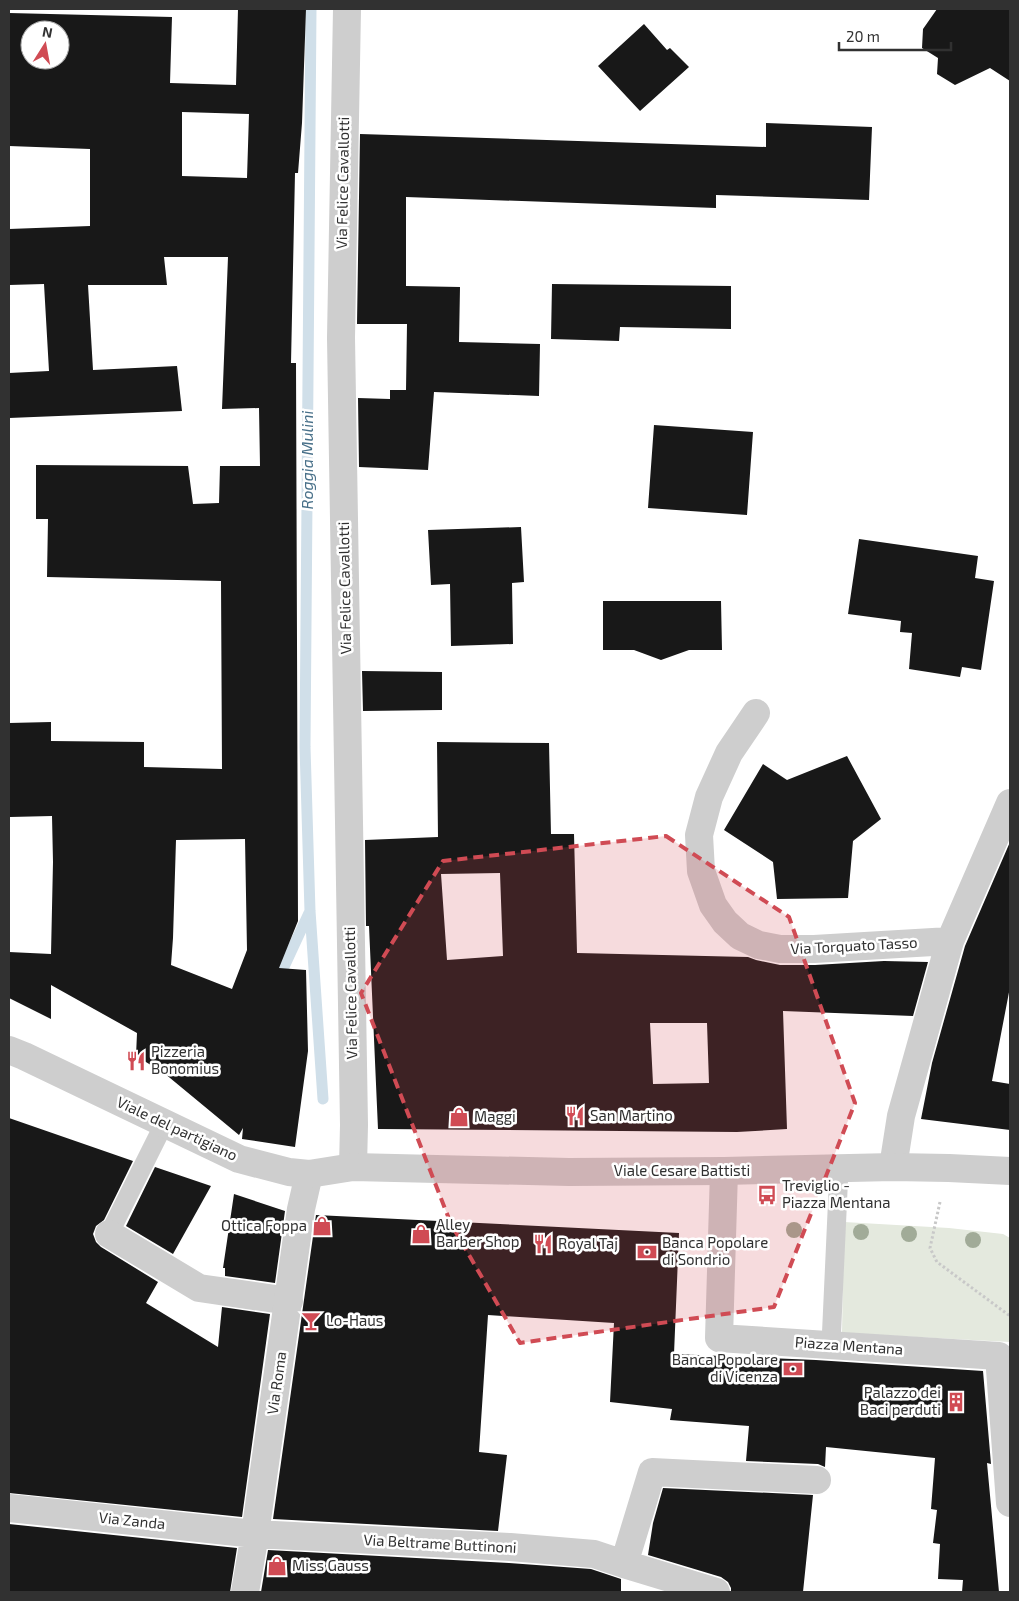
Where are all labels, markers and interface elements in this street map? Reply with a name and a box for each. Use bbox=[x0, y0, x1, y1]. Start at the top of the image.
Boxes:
north arrow bbox=[20, 20, 70, 70]
scale bar bbox=[839, 20, 952, 52]
text: N bbox=[41, 22, 54, 41]
text: 20 m bbox=[846, 27, 880, 45]
street label: Via Felice Cavallotti bbox=[332, 117, 352, 249]
water label: Roggia Mulini bbox=[297, 411, 316, 509]
street label: Via Felice Cavallotti bbox=[334, 522, 354, 654]
street label: Via Felice Cavallotti bbox=[340, 927, 360, 1059]
street label: Via Torquato Tasso bbox=[790, 933, 918, 957]
place label: Pizzeria Bonomius bbox=[151, 1042, 219, 1077]
restaurant icon: Pizzeria Bonomius bbox=[125, 1050, 147, 1072]
street label: Viale del partigiano bbox=[114, 1092, 241, 1164]
restaurant icon: San Martino bbox=[564, 1105, 586, 1127]
shop icon: Maggi bbox=[448, 1106, 470, 1128]
place label: San Martino bbox=[590, 1106, 673, 1124]
place label: Maggi bbox=[474, 1107, 516, 1125]
street label: Viale Cesare Battisti bbox=[614, 1161, 750, 1179]
place label: Treviglio - Piazza Mentana bbox=[782, 1176, 891, 1211]
bus stop icon: Treviglio - Piazza Mentana bbox=[756, 1184, 778, 1206]
shop icon: Ottica Foppa bbox=[311, 1215, 333, 1237]
place label: Alley Barber Shop bbox=[436, 1215, 520, 1250]
place label: Ottica Foppa bbox=[221, 1216, 307, 1234]
shop icon: Alley Barber Shop bbox=[410, 1223, 432, 1245]
restaurant icon: Royal Taj bbox=[532, 1233, 554, 1255]
place label: Banca Popolare di Sondrio bbox=[662, 1233, 768, 1268]
place label: Royal Taj bbox=[558, 1234, 618, 1253]
bank icon: Banca Popolare di Sondrio bbox=[636, 1241, 658, 1263]
bar icon: Lo-Haus bbox=[300, 1310, 322, 1332]
place label: Lo-Haus bbox=[326, 1311, 383, 1329]
street label: Piazza Mentana bbox=[794, 1332, 904, 1358]
street label: Via Roma bbox=[263, 1350, 289, 1416]
place label: Banca Popolare di Vicenza bbox=[672, 1350, 778, 1385]
bank icon: Banca Popolare di Vicenza bbox=[782, 1358, 804, 1380]
place label: Palazzo dei Baci perduti bbox=[860, 1383, 941, 1418]
building icon: Palazzo dei Baci perduti bbox=[945, 1391, 967, 1413]
street label: Via Zanda bbox=[98, 1508, 166, 1532]
street label: Via Beltrame Buttinoni bbox=[363, 1530, 517, 1556]
shop icon: Miss Gauss bbox=[266, 1555, 288, 1577]
place label: Miss Gauss bbox=[292, 1556, 369, 1574]

